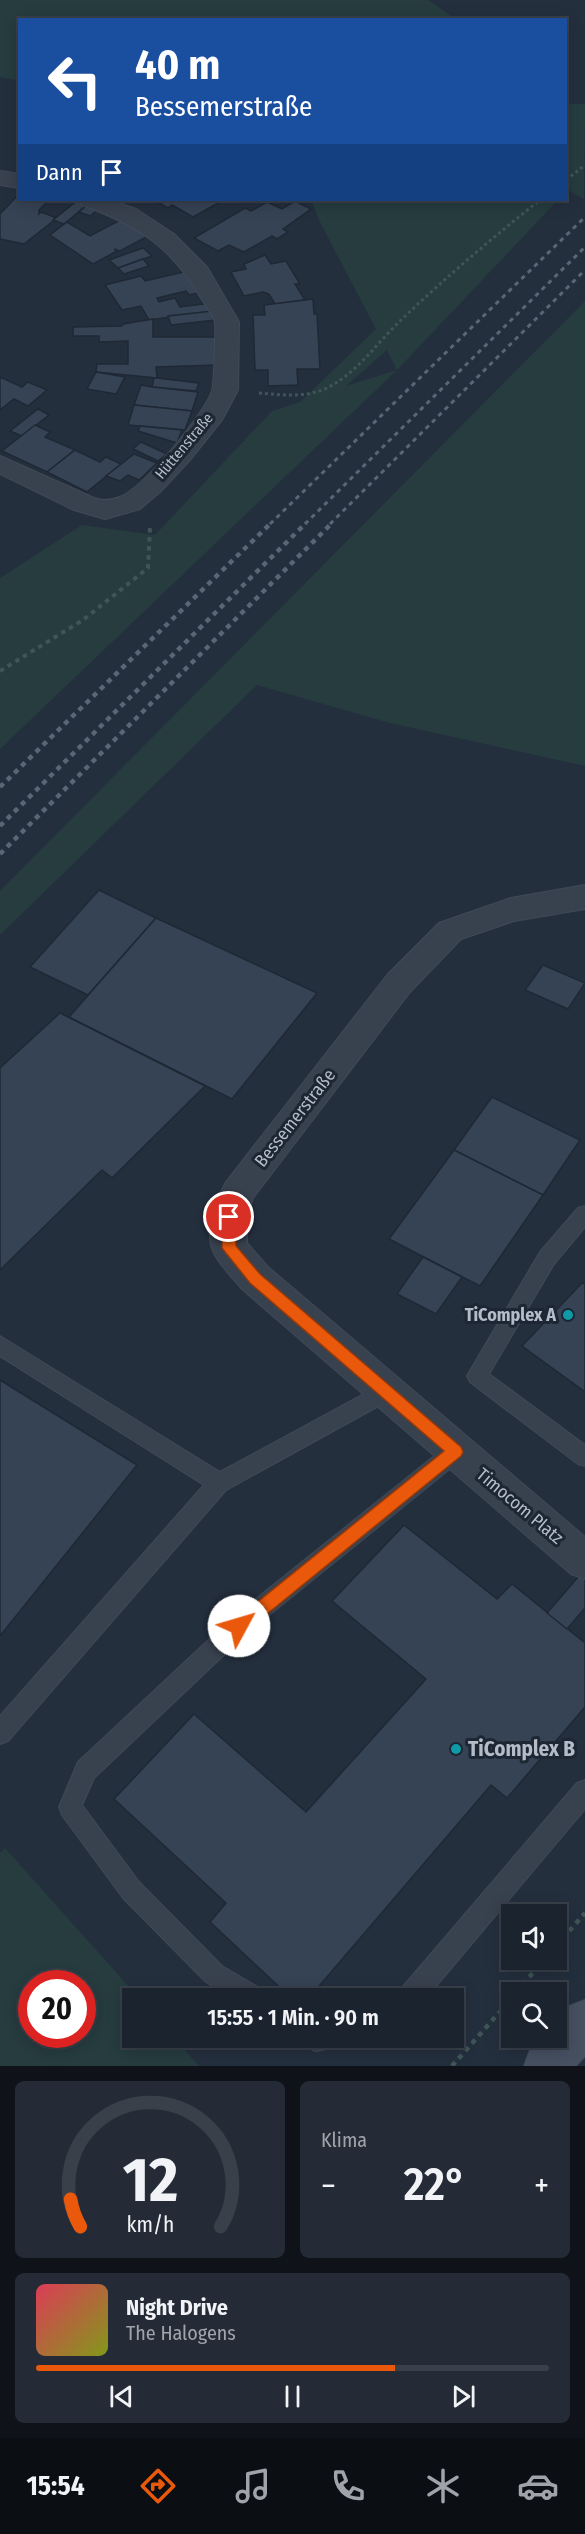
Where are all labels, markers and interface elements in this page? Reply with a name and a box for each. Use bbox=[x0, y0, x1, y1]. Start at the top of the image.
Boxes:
text: 40 m bbox=[135, 40, 220, 90]
icon: left bbox=[36, 42, 114, 120]
text: Bessemerstraße bbox=[135, 91, 312, 123]
icon: arrive bbox=[95, 156, 128, 189]
text: Dann bbox=[36, 159, 83, 186]
street label: Hüttenstraße bbox=[151, 409, 217, 483]
street label: Bessemerstraße bbox=[250, 1065, 340, 1171]
pin bbox=[203, 1191, 254, 1242]
icon: arrive bbox=[212, 1200, 245, 1233]
place label: TiComplex A bbox=[465, 1304, 556, 1326]
marker: TiComplex A bbox=[561, 1308, 575, 1322]
street label: Timocom Platz bbox=[472, 1463, 568, 1549]
position arrow bbox=[207, 1594, 271, 1658]
place label: TiComplex B bbox=[468, 1736, 575, 1762]
marker: TiComplex B bbox=[449, 1742, 463, 1756]
map controls bbox=[501, 1904, 567, 2048]
button: sound bbox=[501, 1904, 567, 1970]
speed limit sign: 20 bbox=[18, 1970, 96, 2048]
button: search bbox=[501, 1982, 567, 2048]
text: 15:55 · 1 Min. · 90 m bbox=[207, 2004, 379, 2031]
text: Klima bbox=[321, 2128, 367, 2152]
text: 12 bbox=[122, 2143, 178, 2218]
text: 22° bbox=[404, 2158, 466, 2212]
text: − bbox=[321, 2166, 336, 2206]
text: + bbox=[534, 2166, 549, 2206]
text: km/h bbox=[126, 2212, 174, 2238]
text: Night Drive bbox=[126, 2294, 228, 2321]
text: The Halogens bbox=[126, 2321, 236, 2345]
icon: previous bbox=[105, 2380, 138, 2413]
icon: pause bbox=[276, 2380, 309, 2413]
icon: next bbox=[447, 2380, 480, 2413]
icon: directions bbox=[137, 2465, 179, 2507]
icon: music bbox=[232, 2465, 274, 2507]
icon: phone bbox=[327, 2465, 369, 2507]
icon: climate bbox=[422, 2465, 464, 2507]
icon: car bbox=[517, 2465, 559, 2507]
text: 15:54 bbox=[26, 2470, 85, 2502]

